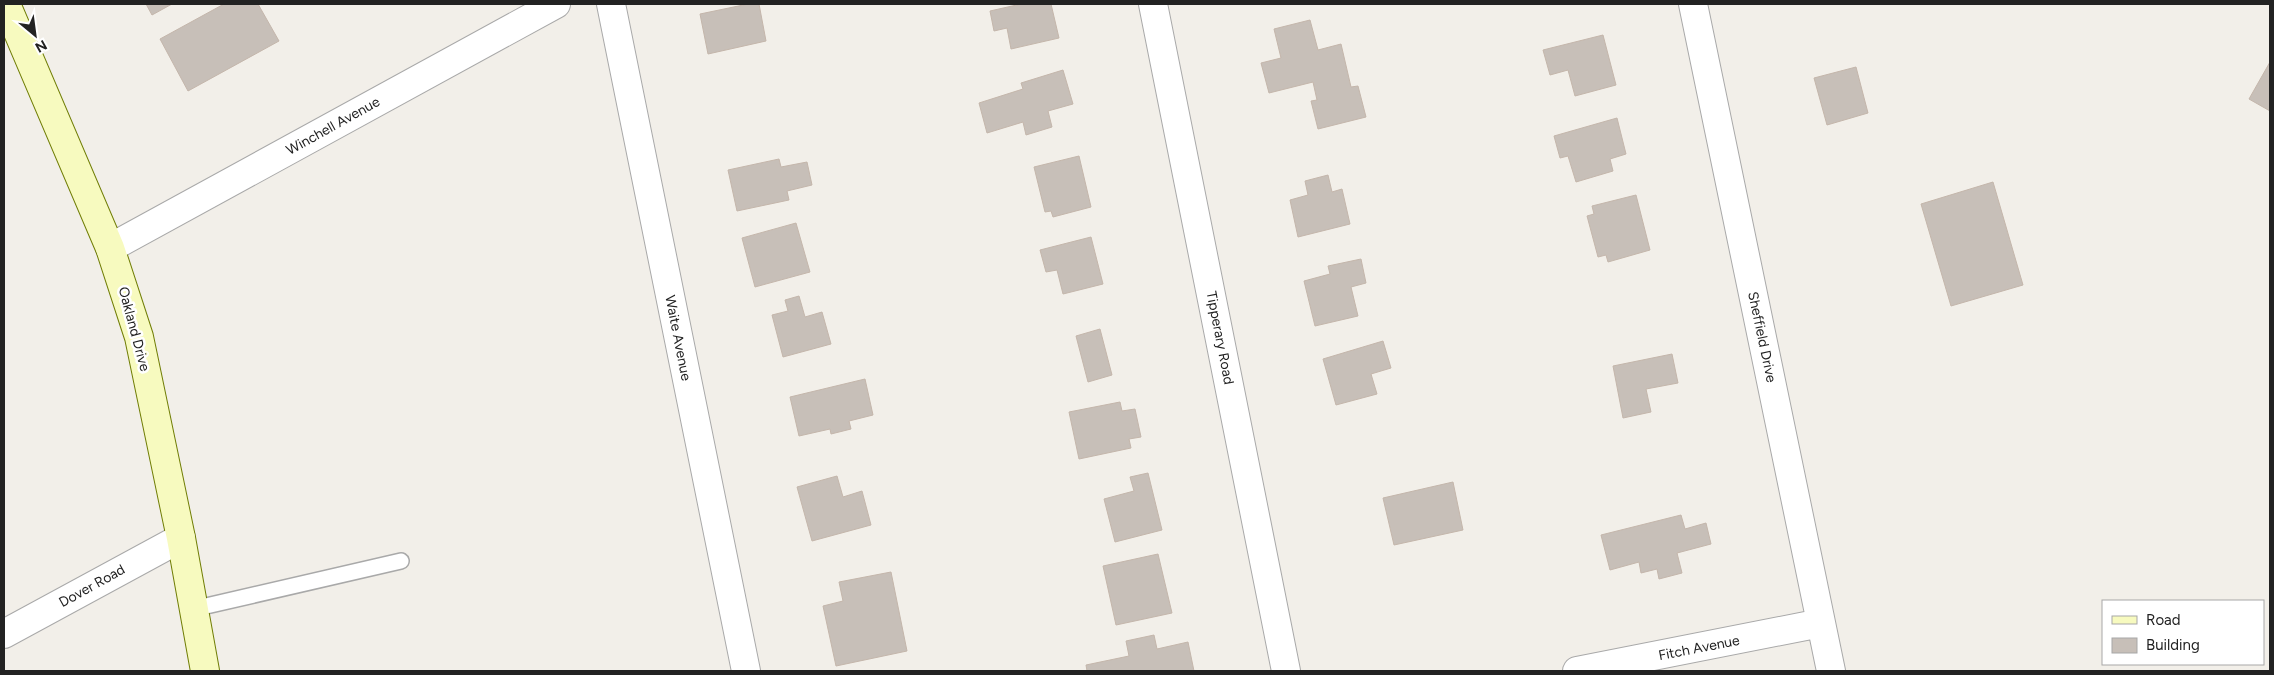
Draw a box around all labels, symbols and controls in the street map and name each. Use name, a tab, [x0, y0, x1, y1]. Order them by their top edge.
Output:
north arrow	[10, 10, 60, 60]
text: N	[32, 36, 50, 56]
street label: Winchell Avenue	[283, 93, 383, 159]
street label: Oakland Drive	[115, 285, 154, 373]
street label: Tipperary Road	[1203, 290, 1237, 386]
street label: Sheffield Drive	[1744, 290, 1780, 384]
street label: Waite Avenue	[661, 294, 695, 383]
street label: Dover Road	[56, 561, 128, 611]
legend	[2102, 600, 2264, 665]
text: Road	[2146, 611, 2181, 629]
street label: Fitch Avenue	[1657, 632, 1741, 664]
text: Building	[2146, 636, 2200, 654]

